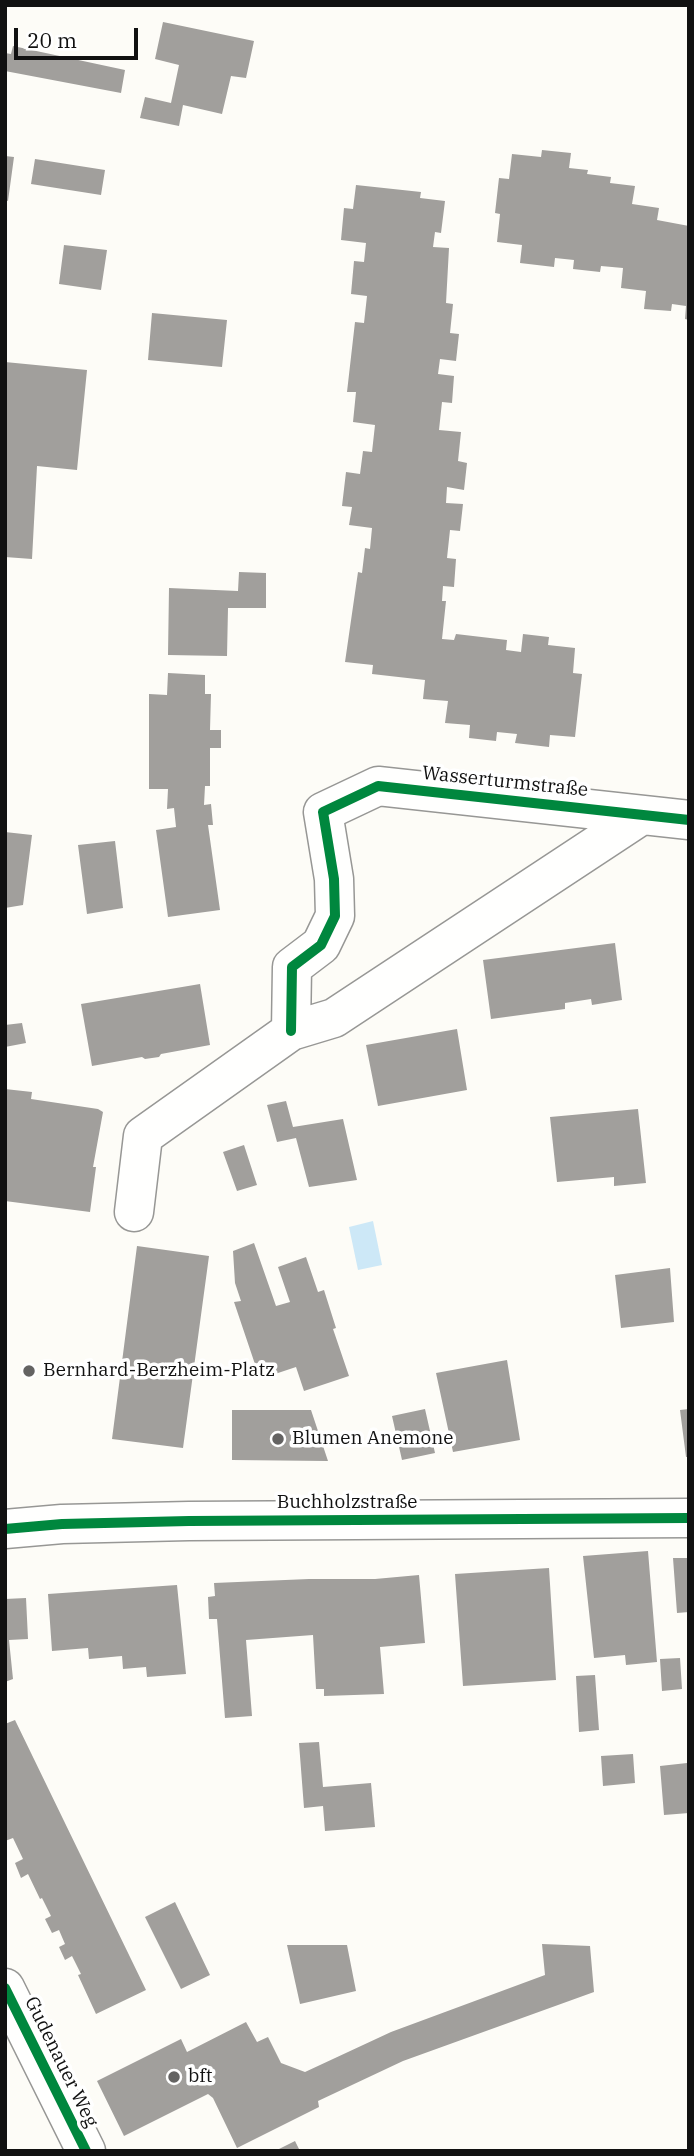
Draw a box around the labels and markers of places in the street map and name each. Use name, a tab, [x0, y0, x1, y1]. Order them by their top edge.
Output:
place label: Bernhard-Berzheim-Platz	[43, 1360, 275, 1382]
marker: Bernhard-Berzheim-Platz	[21, 1363, 37, 1379]
place label: Blumen Anemone	[292, 1428, 454, 1450]
marker: Blumen Anemone	[270, 1431, 286, 1447]
place label: bft	[188, 2066, 213, 2088]
marker: bft	[166, 2069, 182, 2085]

